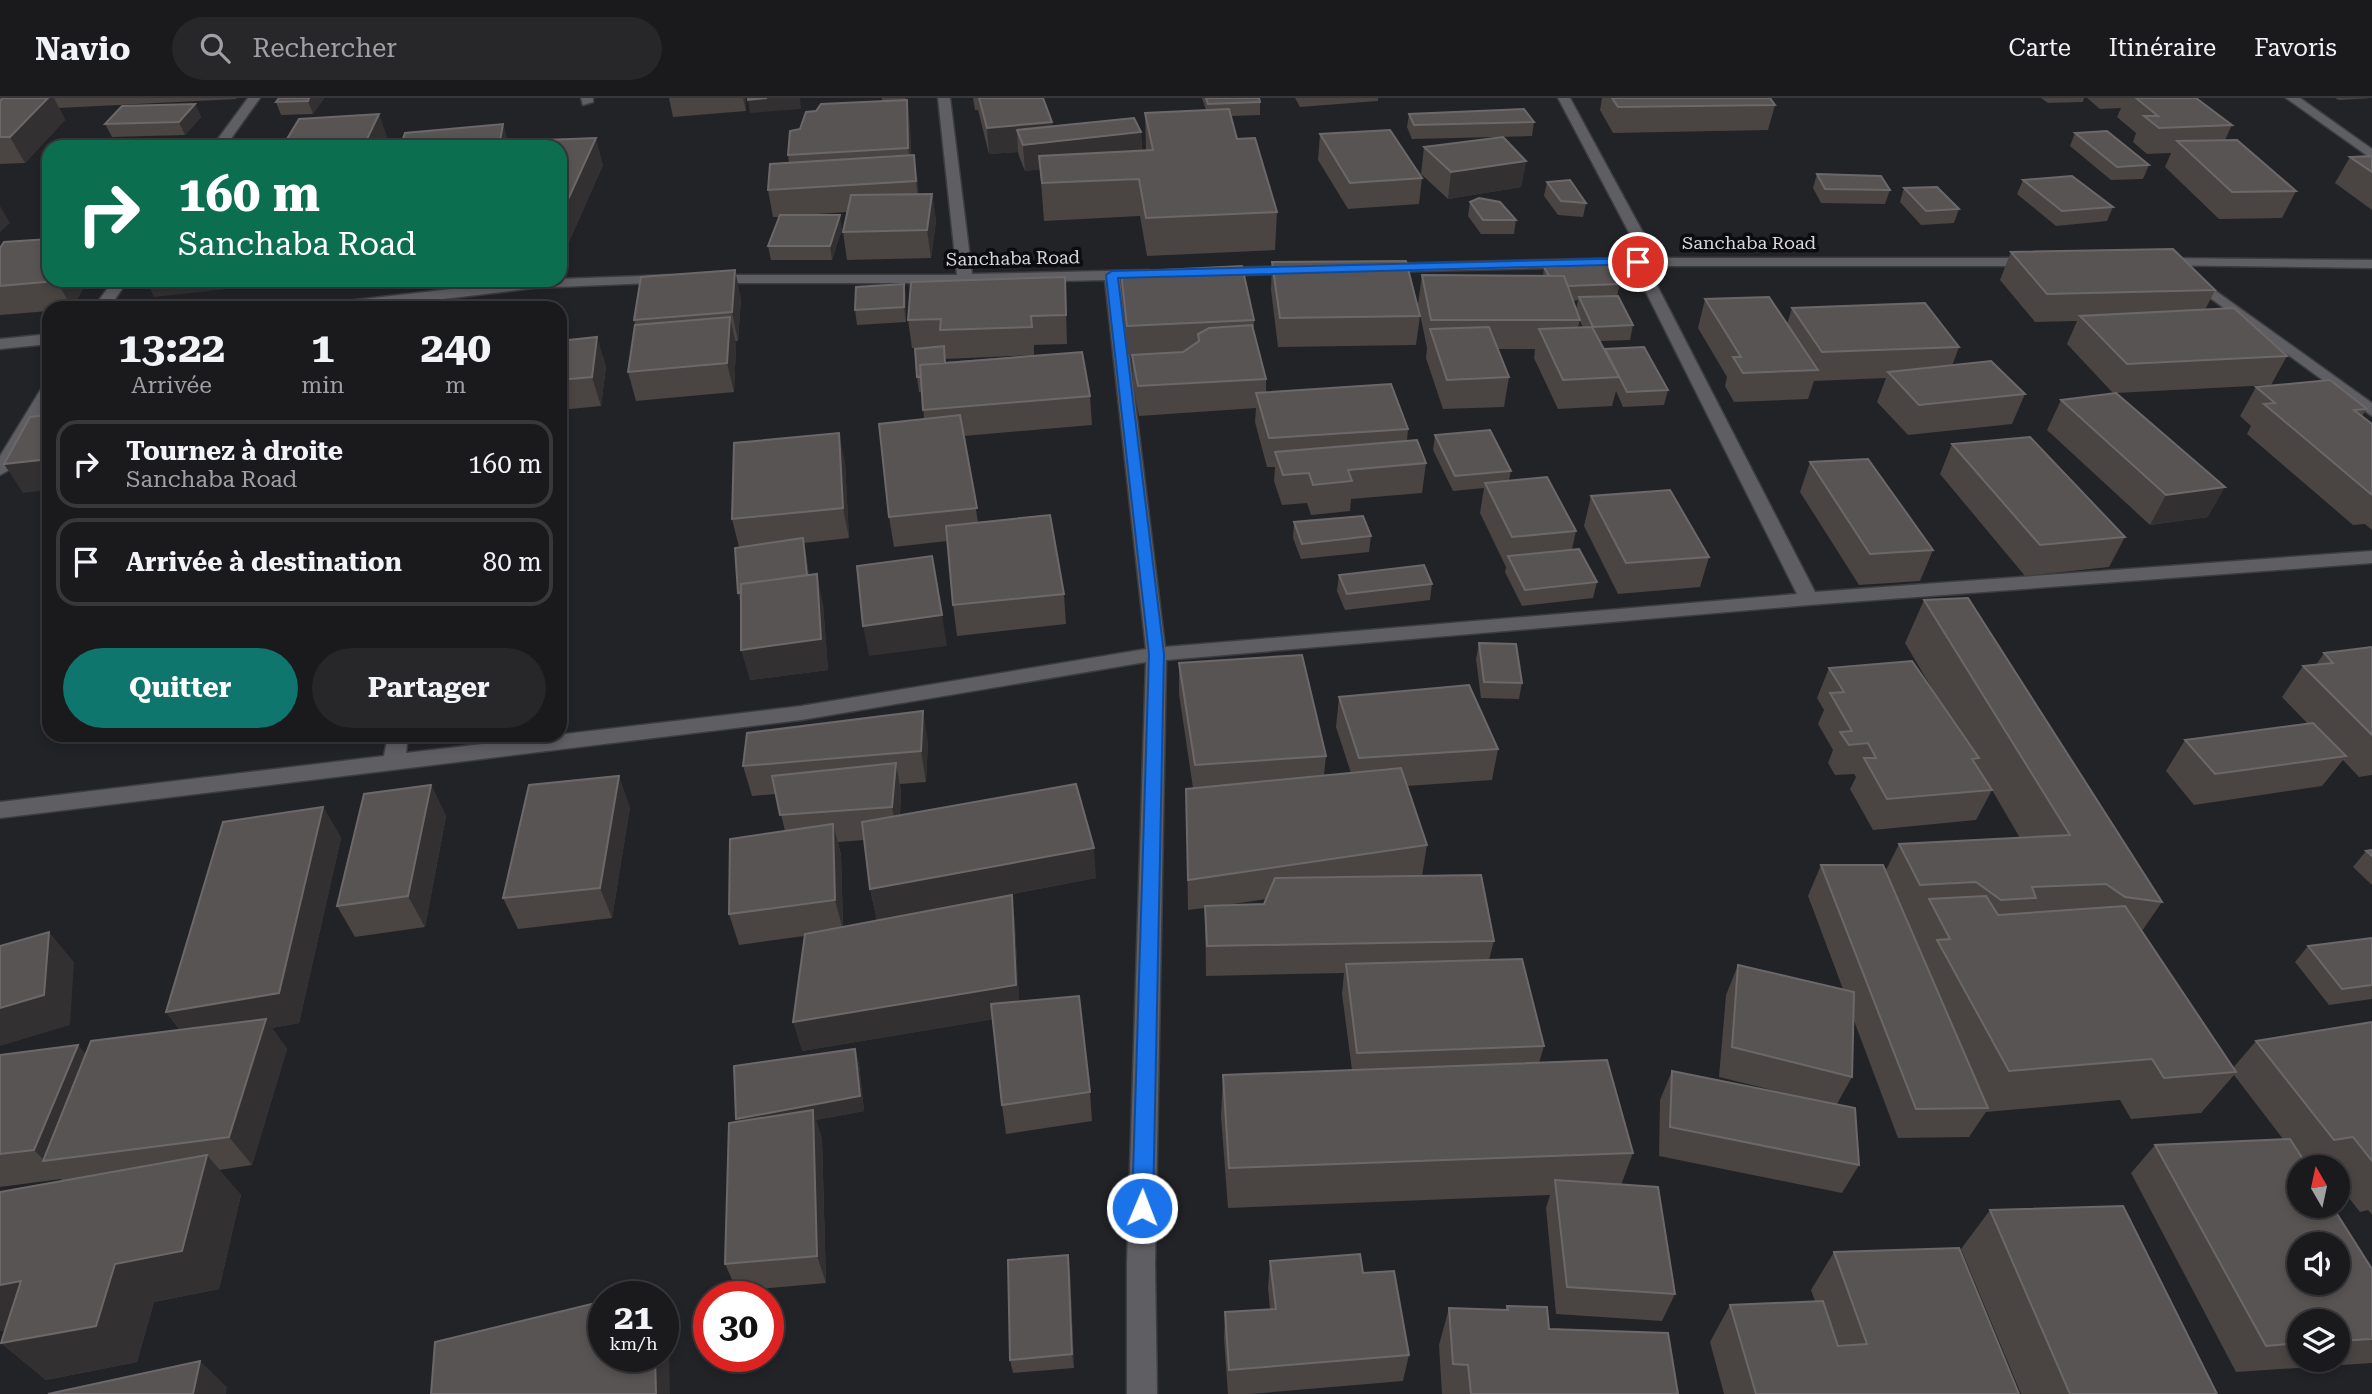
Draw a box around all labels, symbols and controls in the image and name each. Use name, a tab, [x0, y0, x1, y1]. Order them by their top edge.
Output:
search box	[172, 17, 662, 80]
text: Navio	[35, 29, 130, 68]
icon: search	[196, 29, 234, 67]
text: Rechercher	[252, 33, 397, 63]
text: Carte	[2009, 34, 2071, 62]
text: Itinéraire	[2109, 34, 2216, 62]
text: Favoris	[2254, 34, 2337, 62]
text: 160 m	[178, 166, 320, 223]
icon: right	[63, 168, 154, 259]
text: Sanchaba Road	[178, 225, 416, 263]
pin	[1608, 232, 1668, 292]
street label: Sanchaba Road	[1682, 232, 1816, 253]
icon: arrive	[1619, 243, 1657, 281]
street label: Sanchaba Road	[946, 246, 1081, 270]
text: 13:22	[118, 323, 225, 372]
text: 1	[311, 323, 335, 372]
text: 240	[420, 323, 491, 372]
text: Arrivée	[131, 372, 212, 399]
text: min	[301, 372, 344, 399]
text: m	[445, 372, 466, 399]
text: Tournez à droite	[126, 436, 343, 466]
icon: right	[67, 445, 105, 483]
text: 160 m	[468, 449, 542, 479]
text: Sanchaba Road	[126, 466, 297, 493]
icon: arrive	[67, 543, 105, 581]
text: Arrivée à destination	[126, 547, 402, 577]
text: 80 m	[483, 547, 542, 577]
button: Quitter	[63, 648, 298, 728]
button: Partager	[312, 648, 546, 728]
north arrow	[2287, 1155, 2350, 1218]
map controls	[2287, 1155, 2350, 1372]
position arrow	[1105, 1171, 1179, 1245]
button: sound	[2287, 1232, 2350, 1295]
speed limit sign: 30	[693, 1281, 784, 1372]
text: 21	[614, 1297, 653, 1338]
button: layers	[2287, 1309, 2350, 1372]
text: km/h	[609, 1333, 658, 1354]

